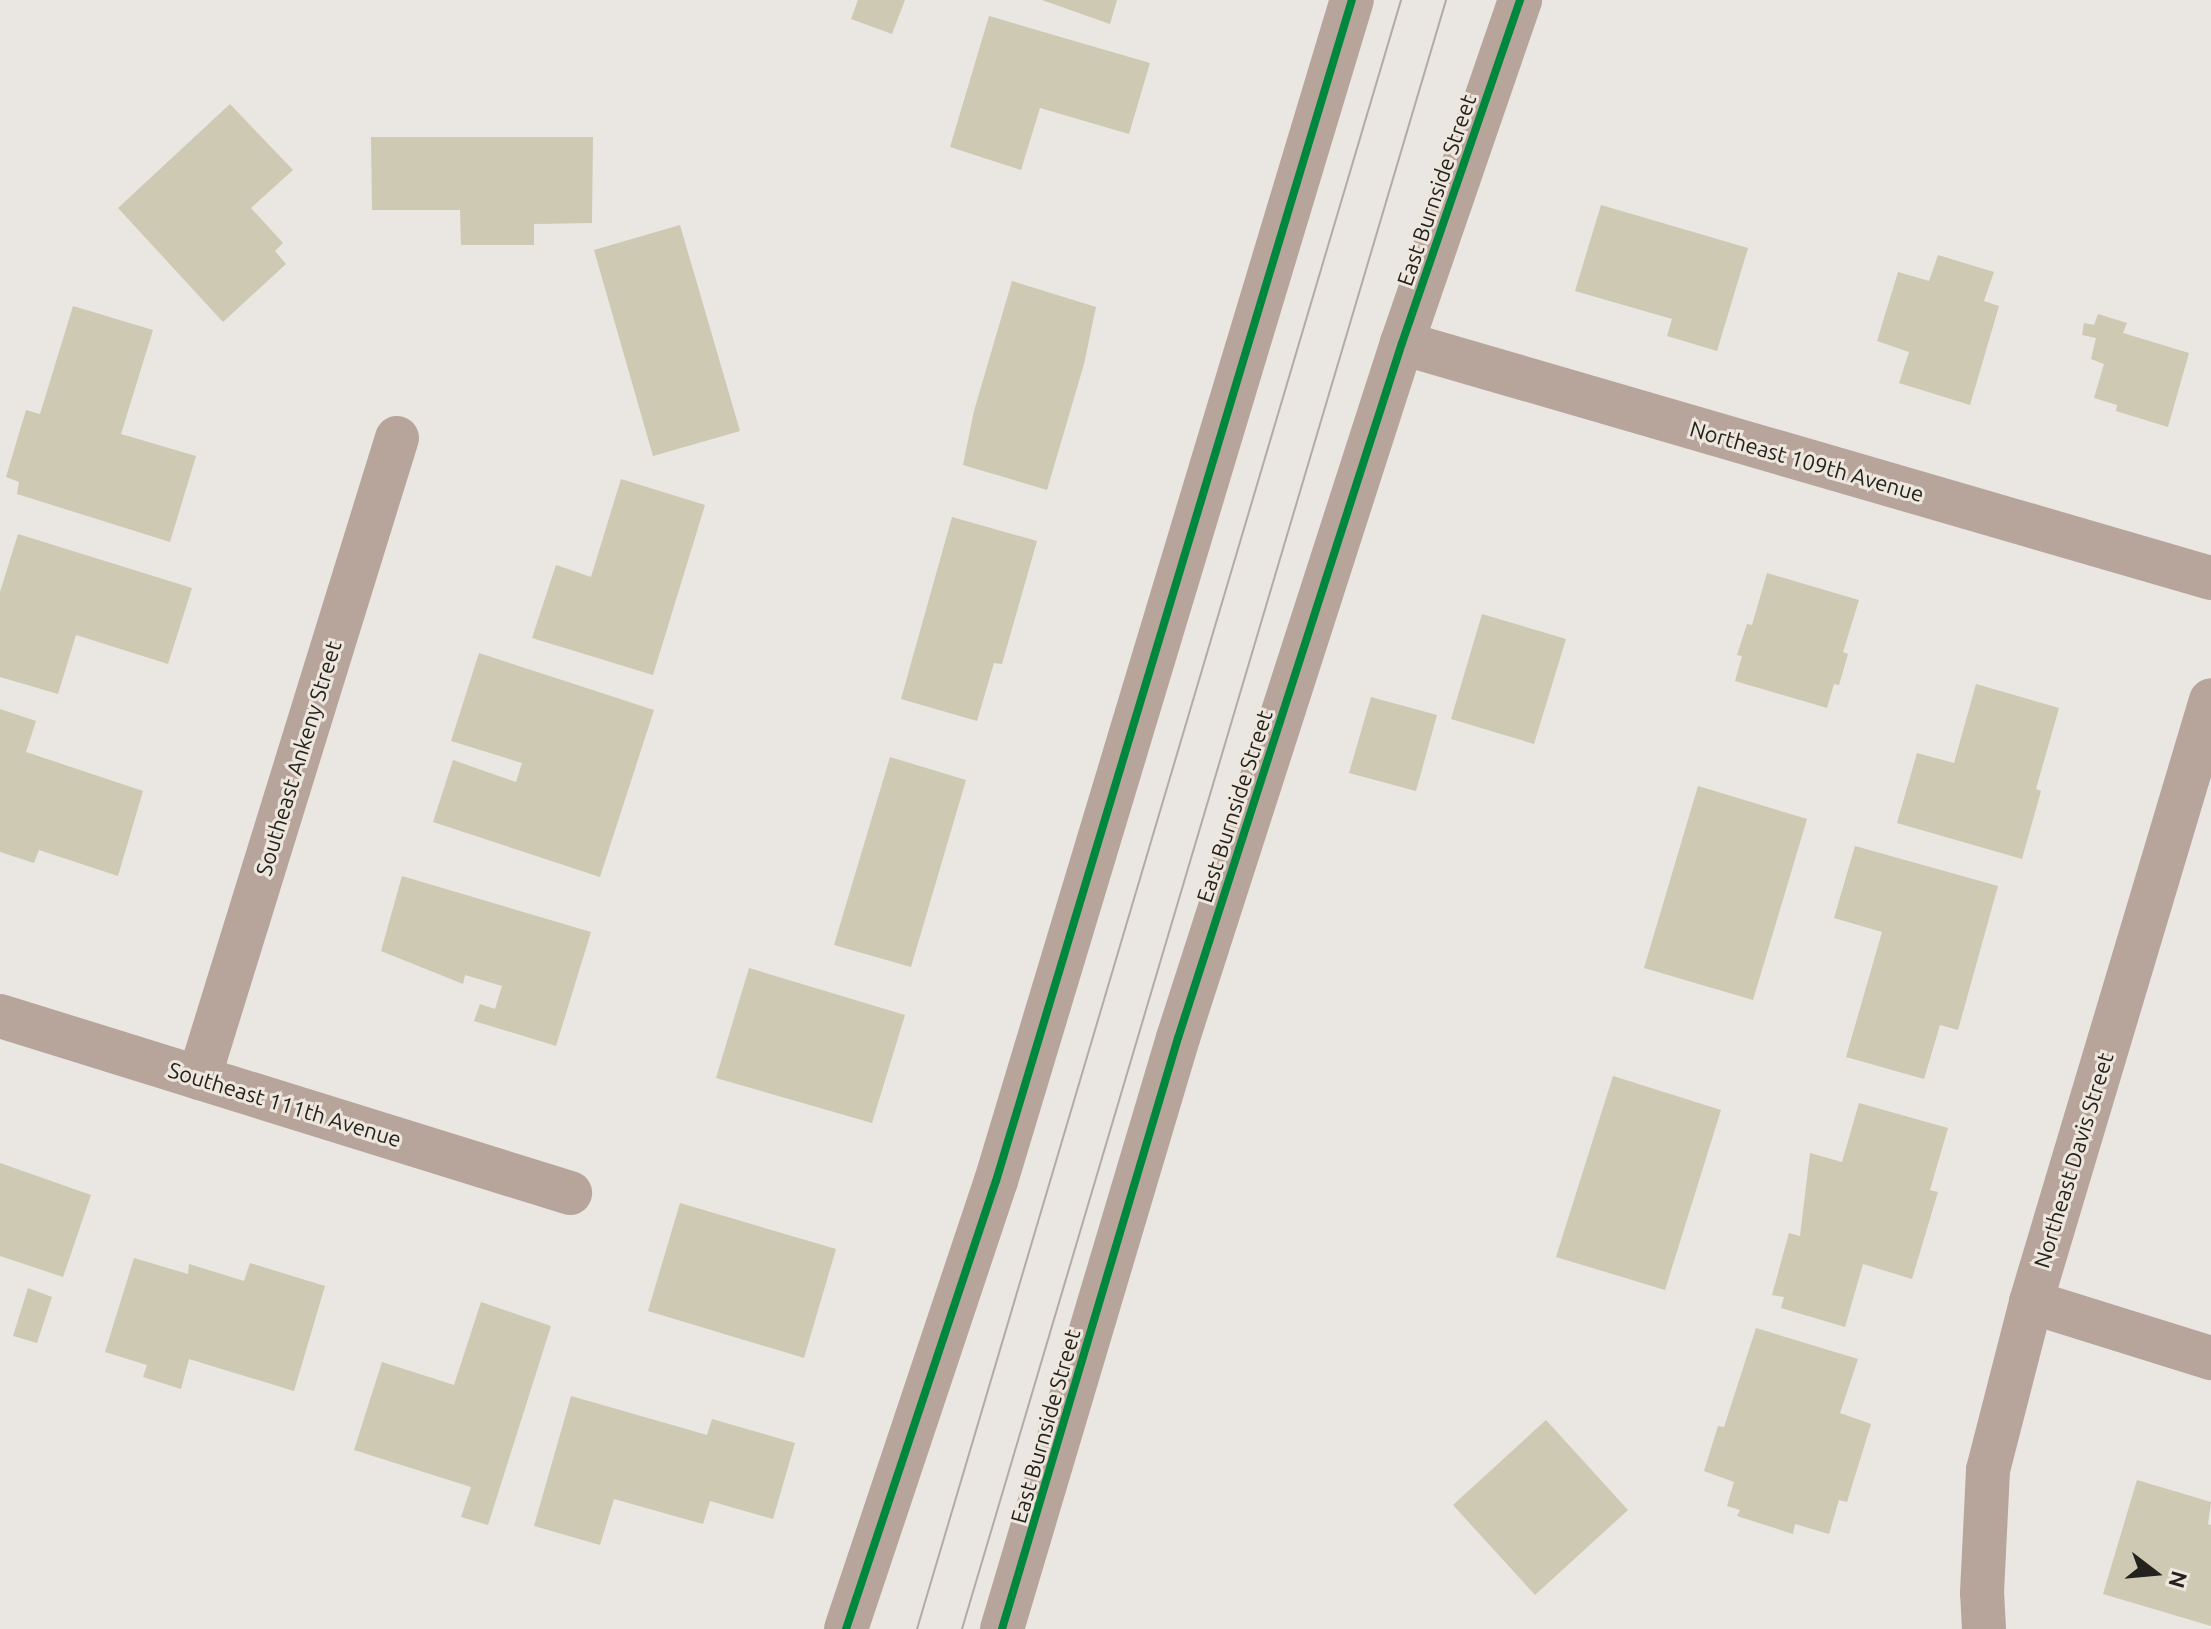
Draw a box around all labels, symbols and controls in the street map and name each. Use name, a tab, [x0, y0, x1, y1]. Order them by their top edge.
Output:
street label: East Burnside Street	[1391, 91, 1481, 289]
street label: Northeast 109th Avenue	[1687, 415, 1927, 507]
street label: Southeast Ankeny Street	[250, 637, 346, 879]
street label: East Burnside Street	[1190, 707, 1278, 905]
street label: Northeast Davis Street	[2028, 1049, 2118, 1271]
street label: Southeast 111th Avenue	[165, 1056, 405, 1152]
street label: East Burnside Street	[1005, 1326, 1085, 1526]
north arrow	[2115, 1533, 2195, 1613]
text: N	[2164, 1568, 2193, 1591]

